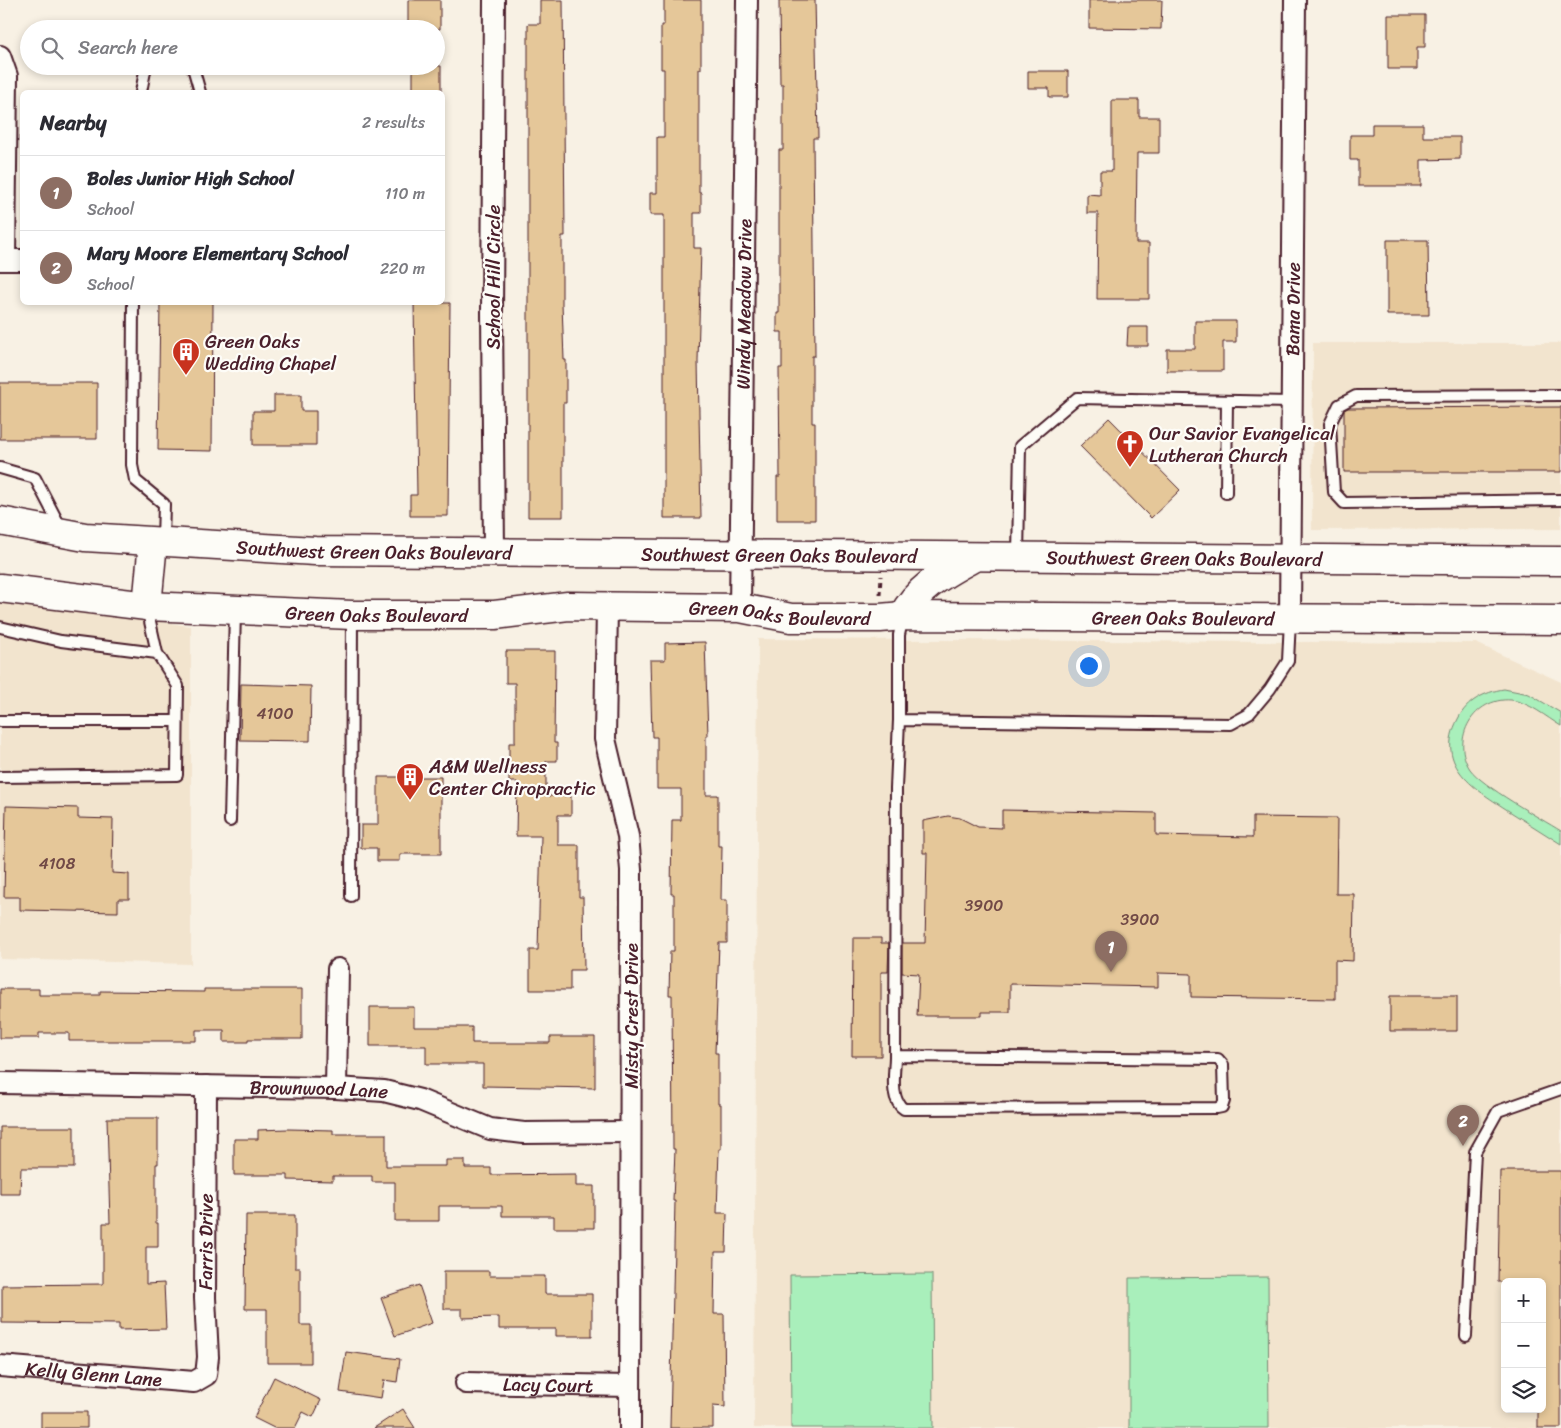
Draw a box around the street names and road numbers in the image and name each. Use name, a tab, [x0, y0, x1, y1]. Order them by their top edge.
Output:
street label: School Hill Circle	[477, 204, 510, 350]
street label: Windy Meadow Drive	[727, 219, 761, 390]
street label: Bama Drive	[1276, 262, 1310, 356]
street label: Southwest Green Oaks Boulevard	[235, 530, 514, 570]
street label: Southwest Green Oaks Boulevard	[641, 538, 919, 573]
street label: Southwest Green Oaks Boulevard	[1046, 541, 1324, 576]
street label: Green Oaks Boulevard	[689, 591, 872, 635]
street label: Green Oaks Boulevard	[285, 596, 469, 632]
street label: Green Oaks Boulevard	[1092, 601, 1276, 635]
street label: Misty Crest Drive	[615, 943, 648, 1089]
street label: Brownwood Lane	[249, 1071, 389, 1108]
street label: Farris Drive	[189, 1193, 222, 1290]
street label: Kelly Glenn Lane	[24, 1352, 163, 1396]
street label: Lacy Court	[502, 1368, 593, 1402]

